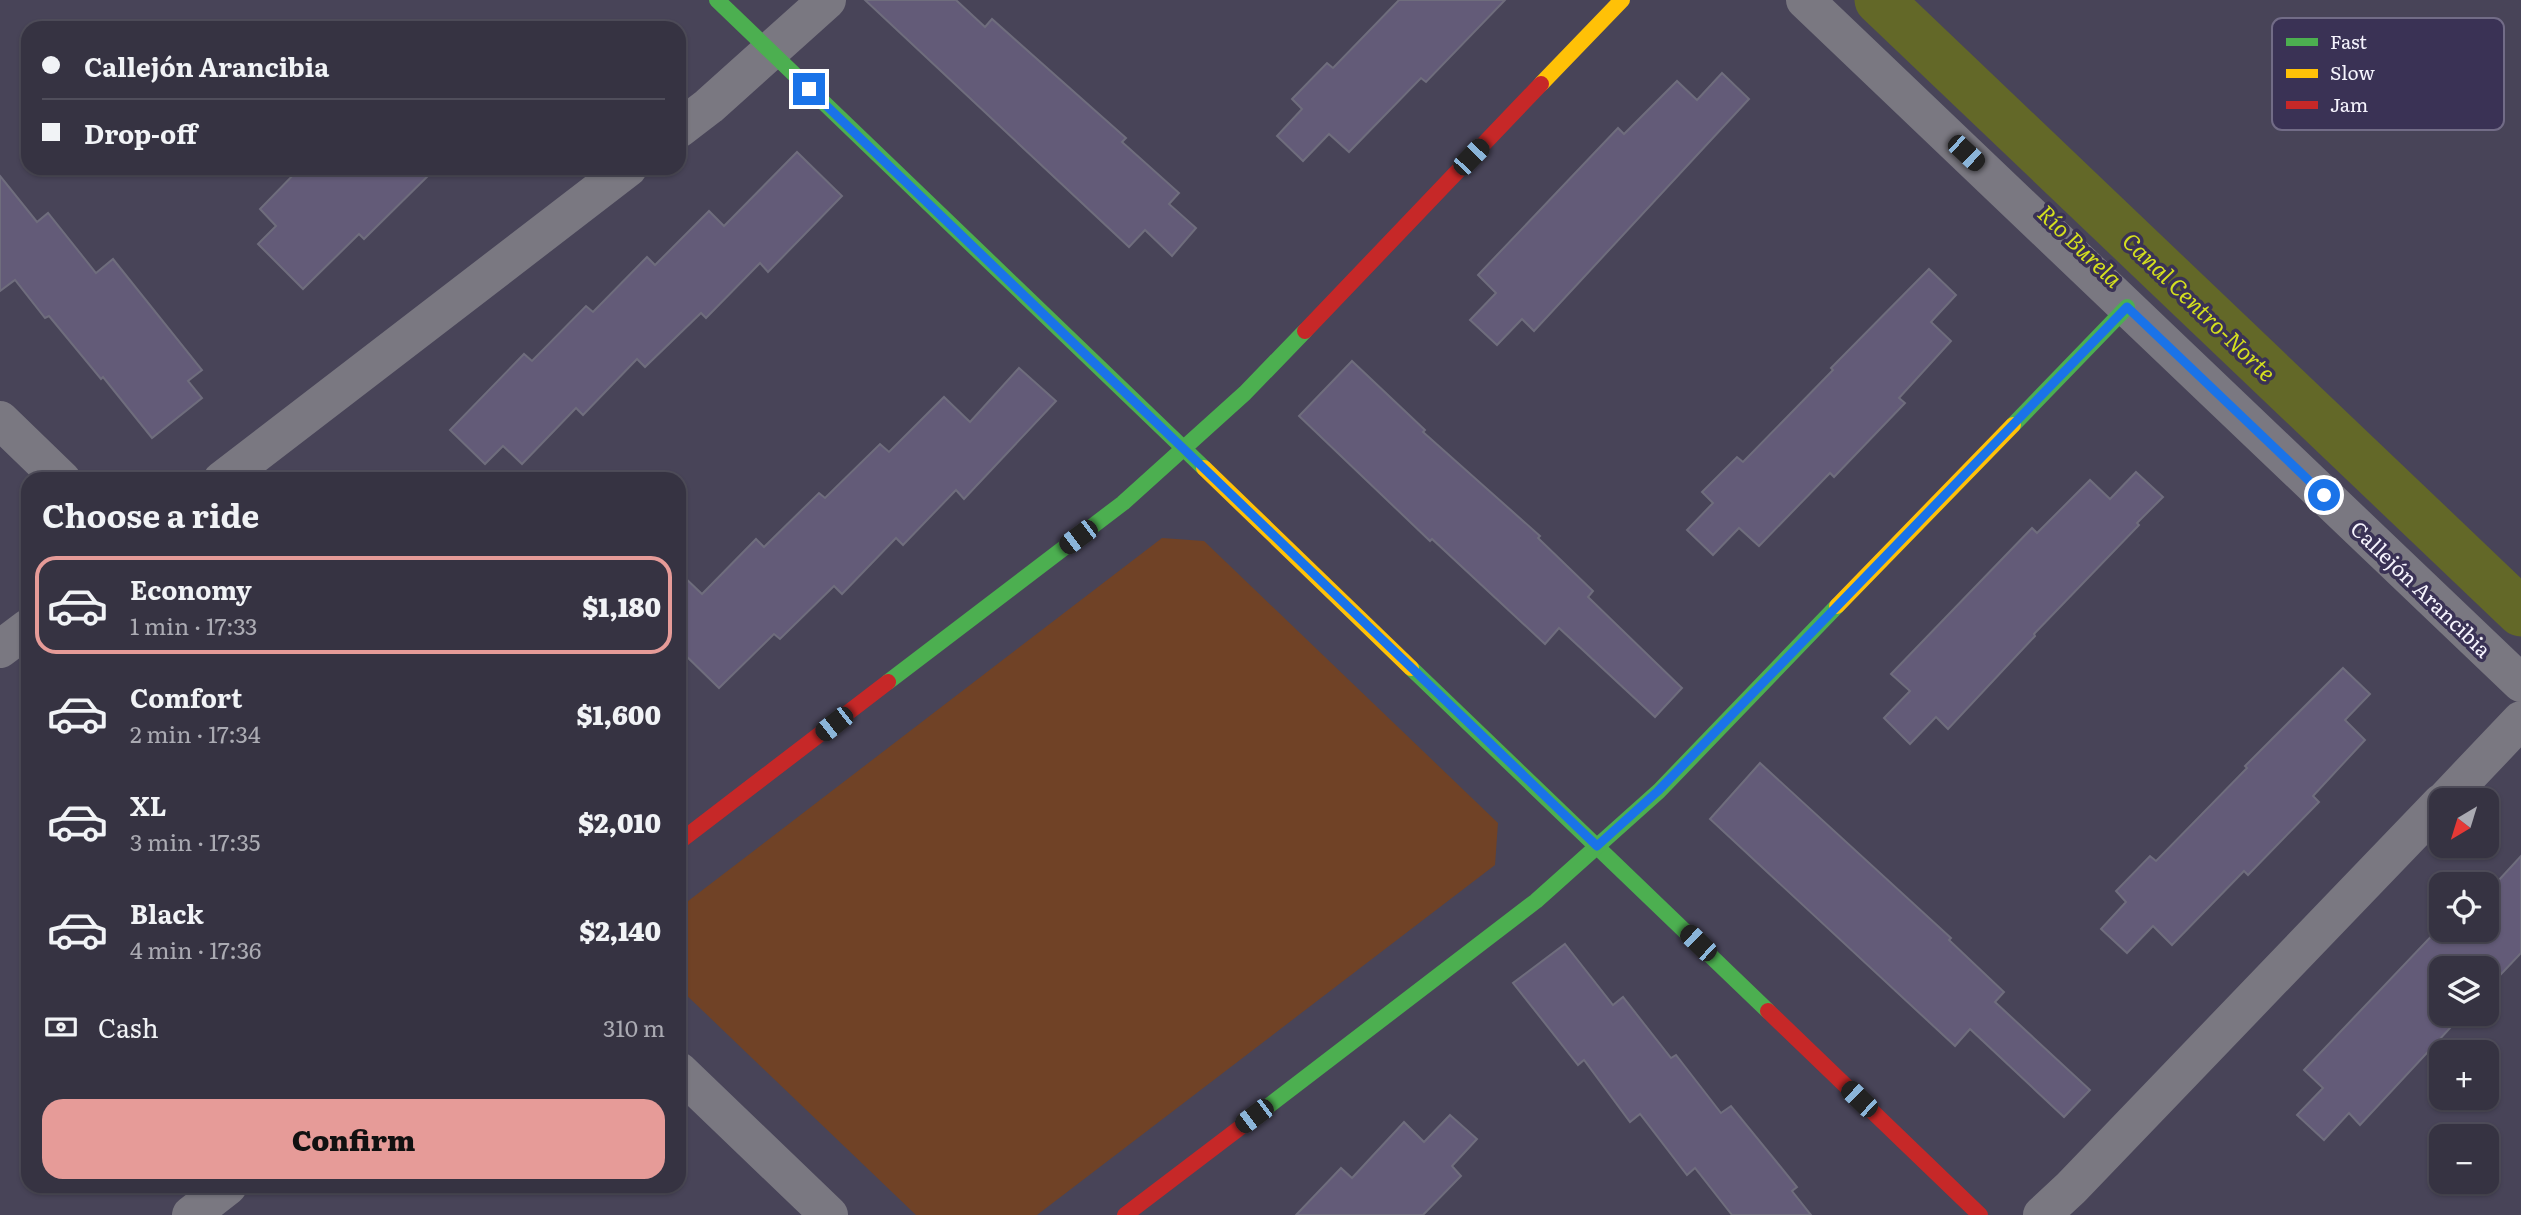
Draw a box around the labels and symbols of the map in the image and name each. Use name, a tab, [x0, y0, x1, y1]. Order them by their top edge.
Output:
legend	[2272, 18, 2504, 130]
text: Fast	[2330, 27, 2367, 55]
text: Slow	[2330, 58, 2375, 86]
route end	[793, 73, 825, 105]
text: Jam	[2330, 90, 2368, 118]
car	[1944, 131, 1989, 175]
car	[1449, 135, 1494, 179]
water label: Río Burela	[2031, 196, 2131, 294]
water label: Canal Centro-Norte	[2116, 224, 2284, 388]
route start	[2308, 479, 2340, 511]
street label: Callejón Arancibia	[2345, 513, 2500, 664]
car	[1055, 516, 1102, 558]
car	[811, 703, 858, 745]
north arrow	[2429, 788, 2499, 858]
car	[1676, 921, 1721, 965]
car	[1837, 1077, 1882, 1121]
car	[1231, 1095, 1278, 1137]

